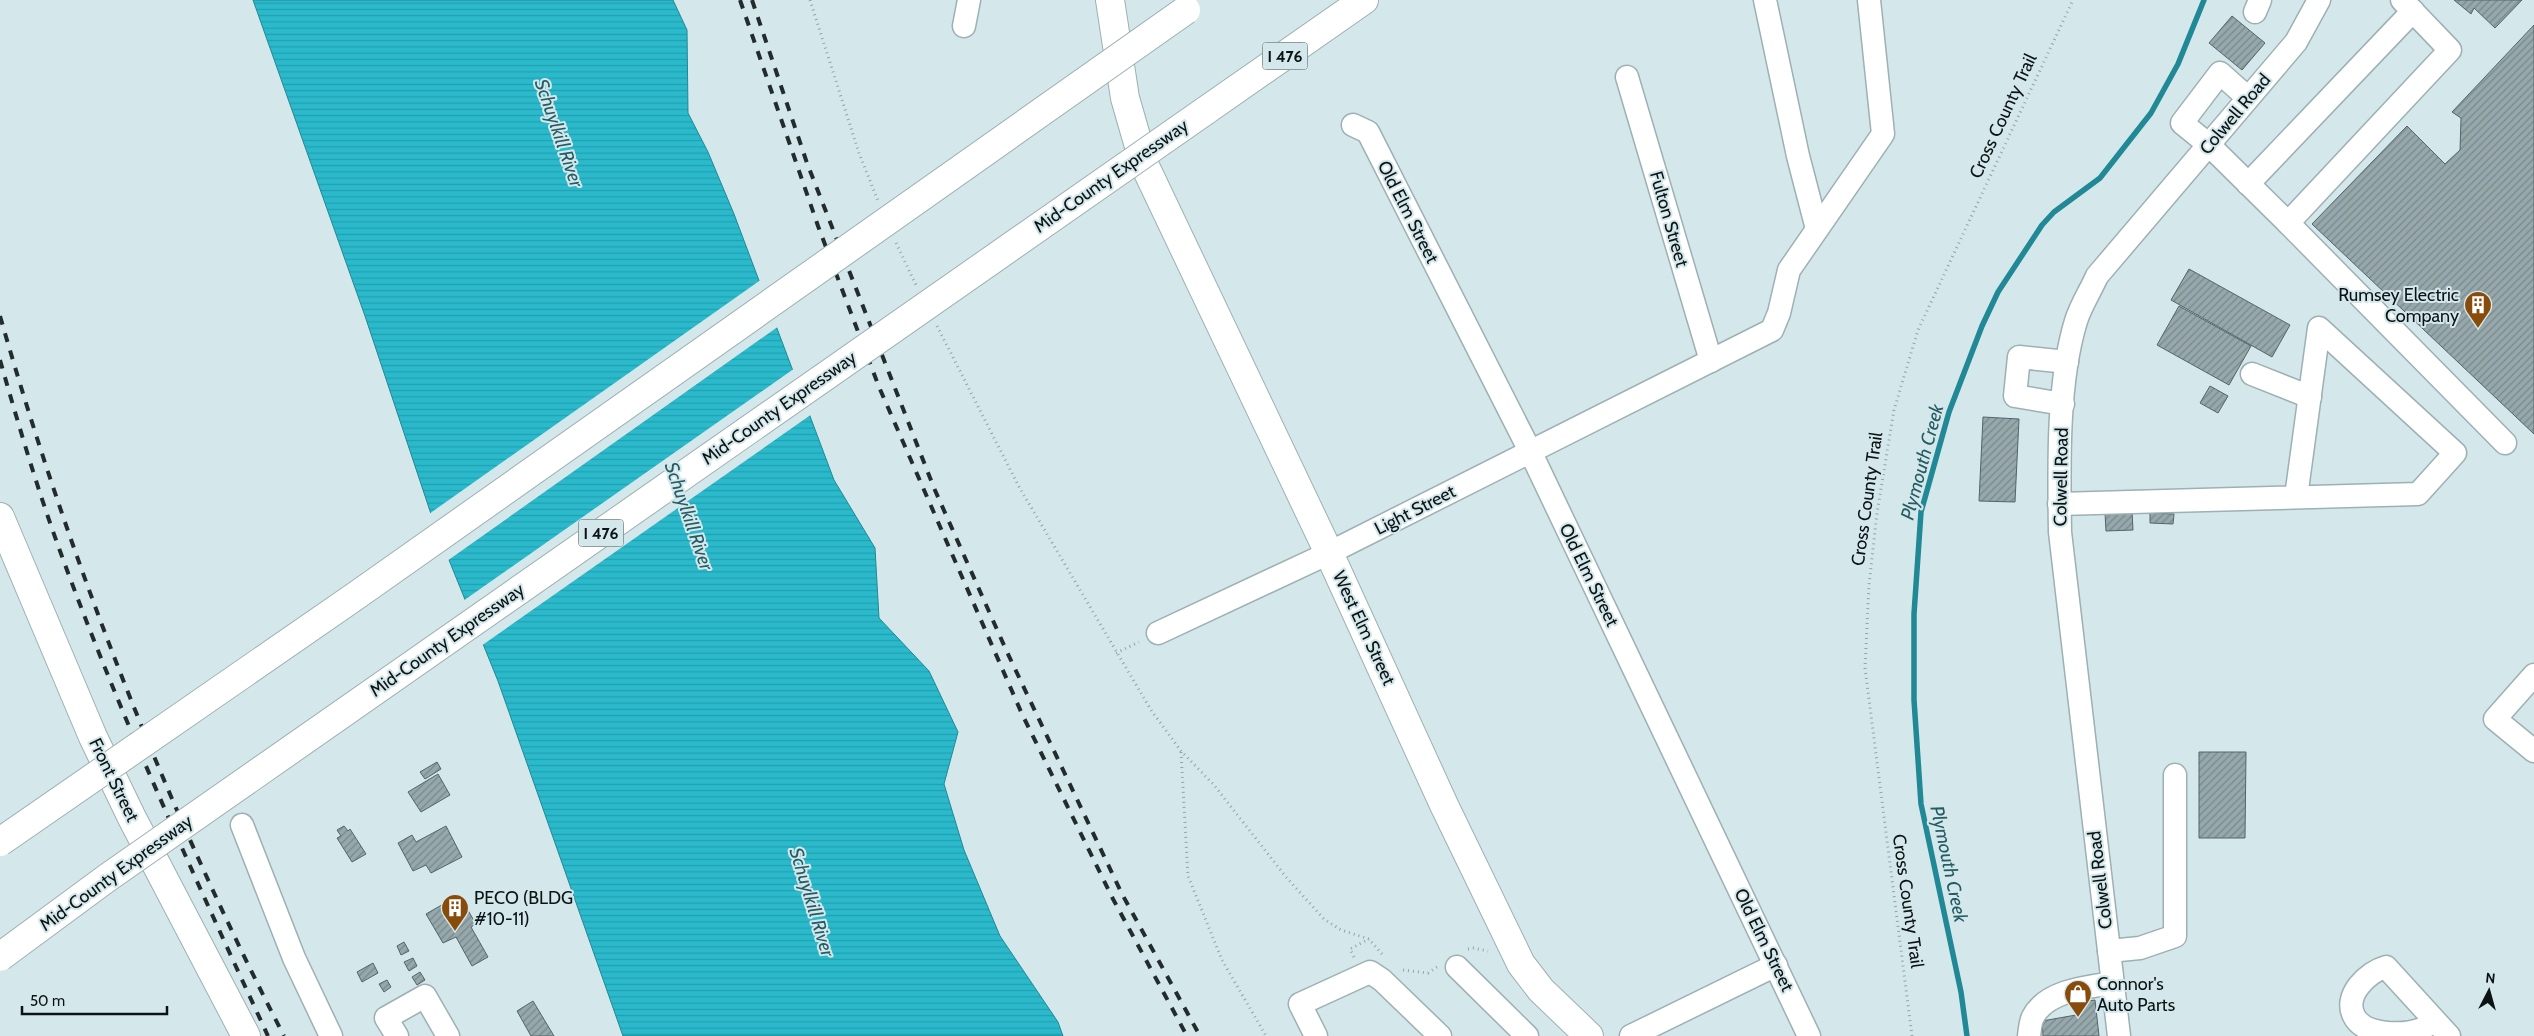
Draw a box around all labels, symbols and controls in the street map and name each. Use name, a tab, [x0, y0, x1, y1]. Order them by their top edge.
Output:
road number: I 476	[1262, 42, 1308, 70]
street label: Cross County Trail	[1965, 50, 2042, 182]
street label: Colwell Road	[2195, 69, 2275, 159]
water label: Schuylkill River	[530, 76, 589, 191]
street label: Mid-County Expressway	[1029, 114, 1193, 238]
street label: Old Elm Street	[1373, 157, 1443, 267]
street label: Fulton Street	[1645, 169, 1693, 269]
place label: Rumsey Electric Company	[2338, 284, 2459, 327]
building icon: Rumsey Electric Company	[2463, 290, 2493, 329]
street label: Mid-County Expressway	[697, 346, 861, 470]
water label: Plymouth Creek	[1896, 401, 1949, 522]
street label: Colwell Road	[2049, 427, 2073, 527]
street label: Cross County Trail	[1847, 430, 1887, 567]
water label: Schuylkill River	[660, 459, 719, 574]
street label: Light Street	[1371, 480, 1459, 540]
road number: I 476	[578, 520, 624, 546]
street label: Old Elm Street	[1555, 520, 1623, 630]
street label: West Elm Street	[1328, 567, 1400, 689]
street label: Mid-County Expressway	[365, 578, 529, 702]
street label: Front Street	[84, 735, 144, 825]
water label: Plymouth Creek	[1925, 804, 1973, 925]
street label: Mid-County Expressway	[35, 810, 197, 936]
street label: Colwell Road	[2083, 830, 2117, 930]
street label: Cross County Trail	[1888, 833, 1928, 970]
water label: Schuylkill River	[785, 845, 840, 960]
street label: Old Elm Street	[1730, 885, 1798, 995]
place label: PECO (BLDG #10-11)	[474, 887, 573, 930]
building icon: PECO (BLDG #10-11)	[440, 893, 470, 932]
north arrow	[2464, 966, 2514, 1016]
text: N	[2484, 969, 2496, 988]
place label: Connor's Auto Parts	[2097, 973, 2175, 1016]
shop icon: Connor's Auto Parts	[2063, 979, 2093, 1018]
scale bar	[22, 984, 168, 1016]
text: 50 m	[30, 992, 65, 1010]

